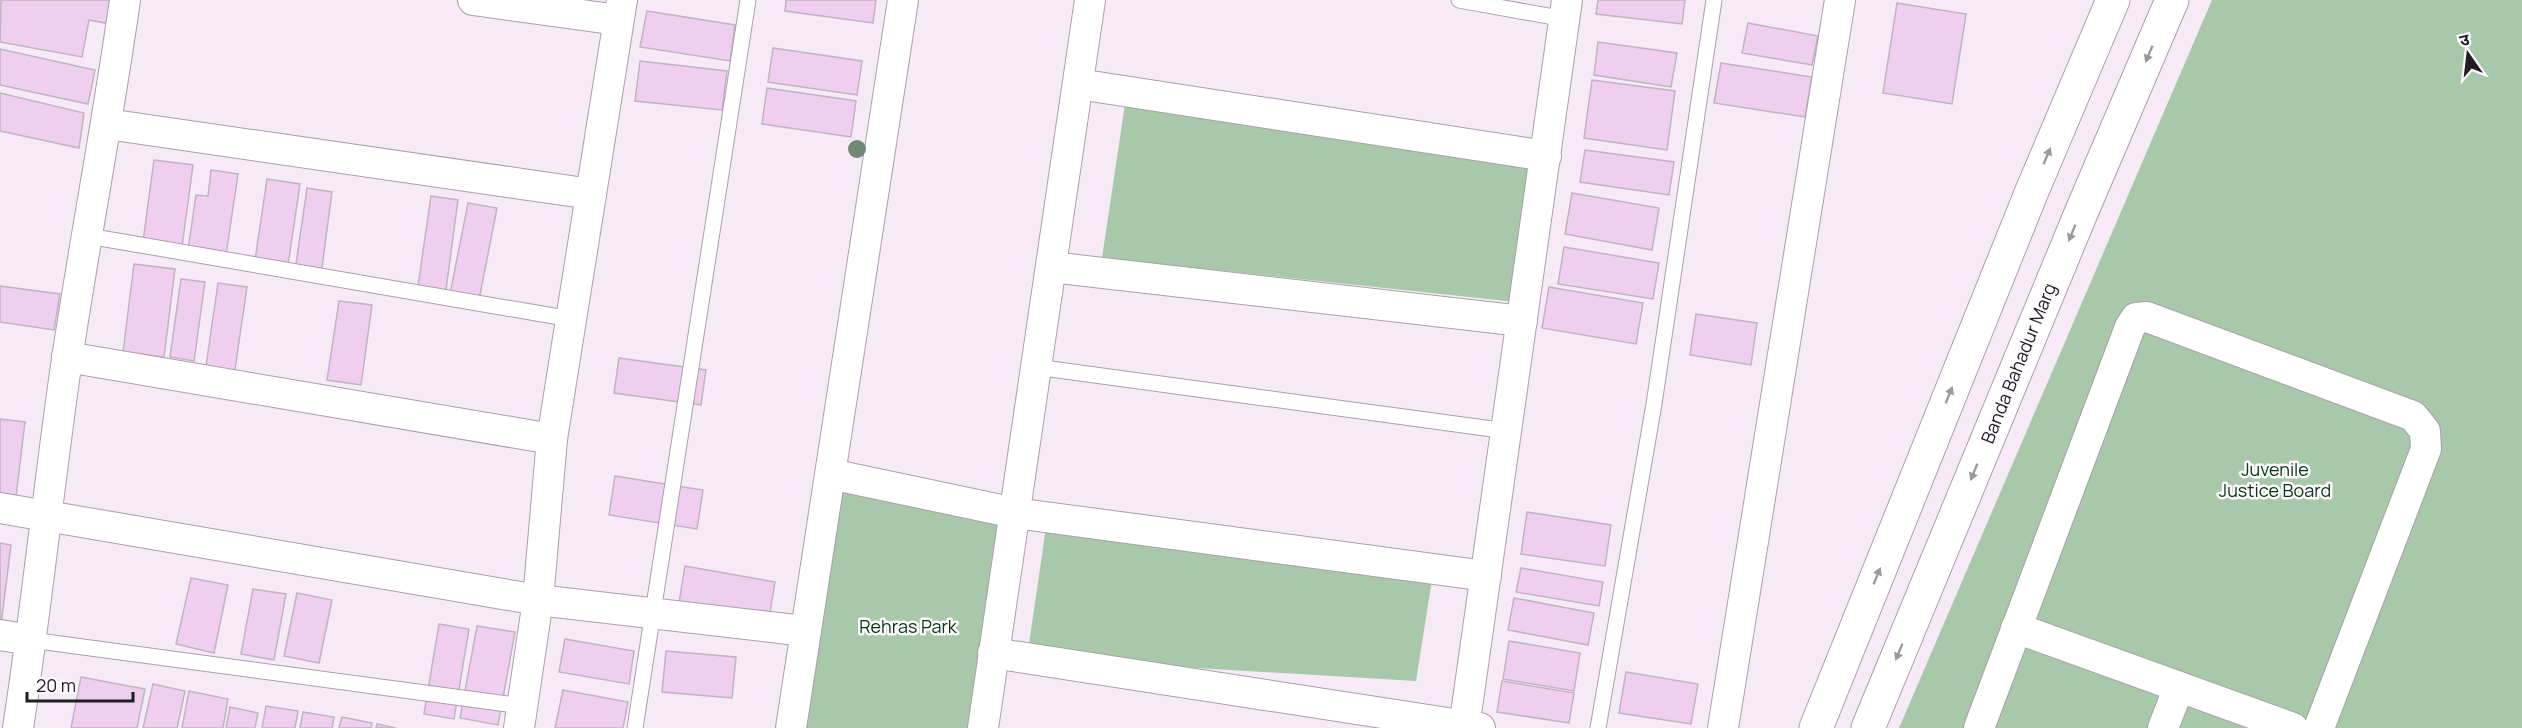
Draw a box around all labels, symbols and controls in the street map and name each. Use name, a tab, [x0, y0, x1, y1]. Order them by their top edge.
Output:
north arrow	[2438, 24, 2498, 84]
text: उ	[2457, 27, 2472, 51]
one-way arrow	[2144, 45, 2154, 63]
one-way arrow	[2042, 148, 2051, 165]
one-way arrow	[2067, 224, 2076, 242]
street label: Banda Bahadur Marg	[1975, 279, 2061, 447]
one-way arrow	[1945, 386, 1955, 404]
park label: Juvenile Justice Board	[2219, 457, 2331, 502]
one-way arrow	[1969, 463, 1979, 481]
one-way arrow	[1872, 567, 1882, 585]
park label: Rehras Park	[859, 614, 958, 638]
one-way arrow	[1894, 643, 1904, 661]
scale bar	[27, 665, 134, 703]
text: 20 m	[36, 673, 76, 697]

